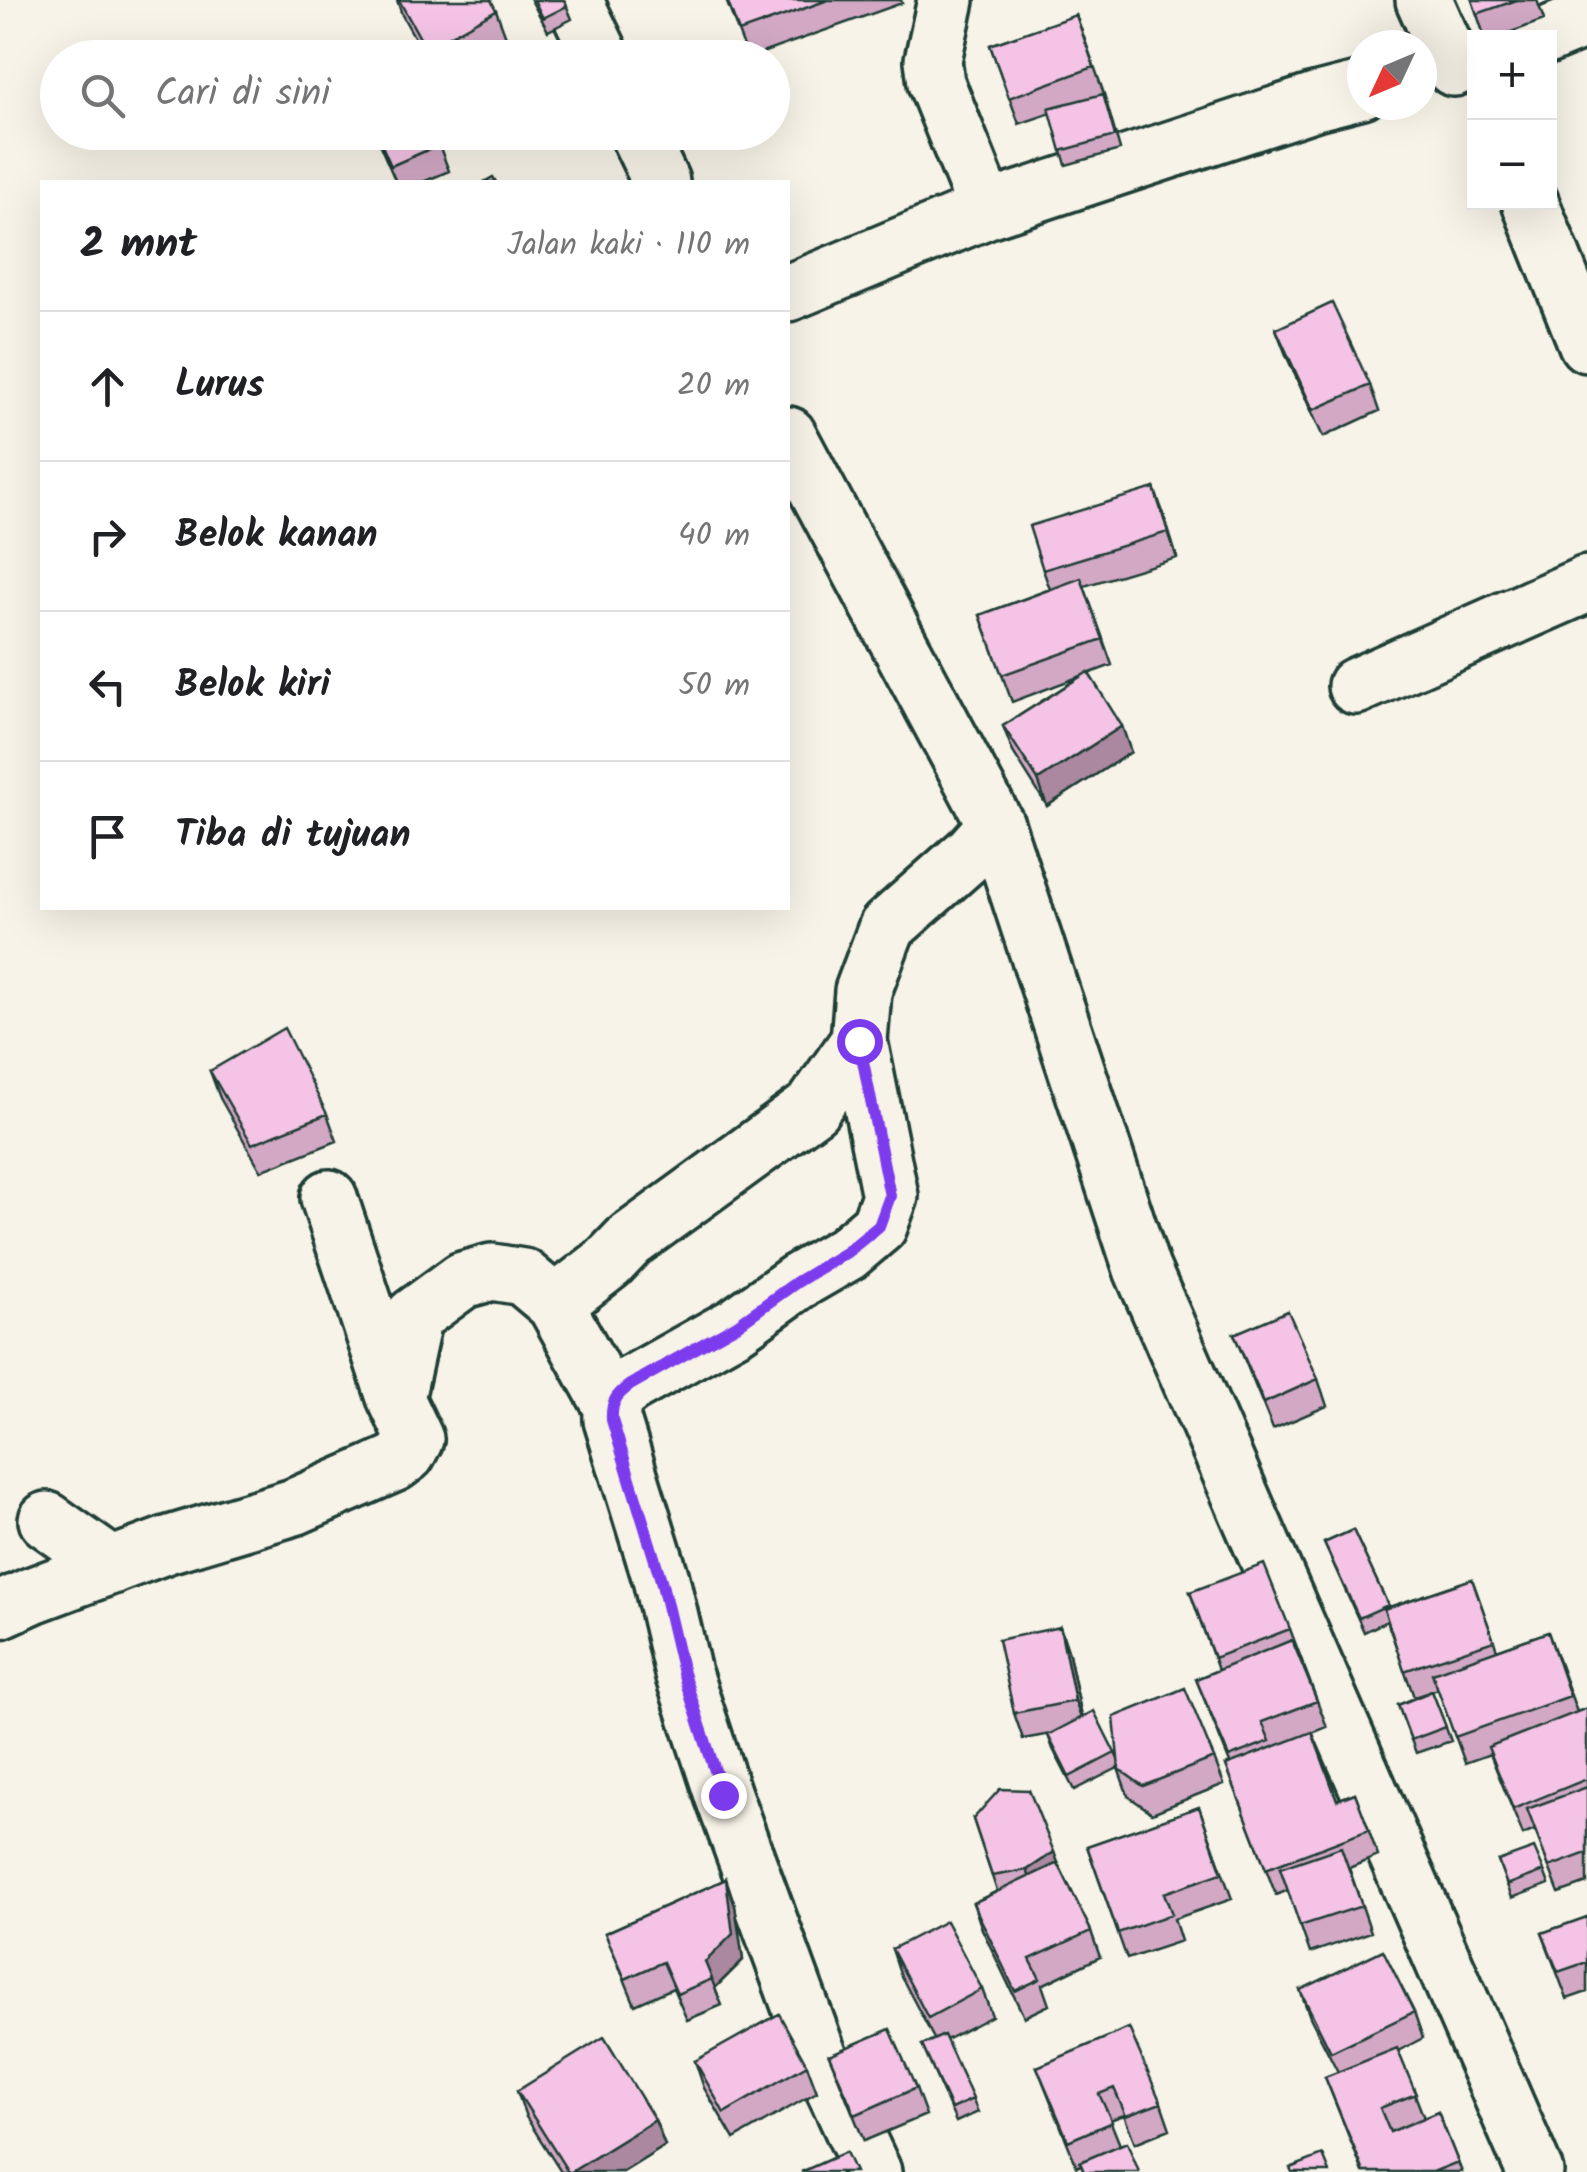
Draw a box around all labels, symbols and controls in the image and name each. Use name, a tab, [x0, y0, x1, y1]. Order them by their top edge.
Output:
north arrow	[1347, 30, 1437, 120]
map controls	[1467, 30, 1557, 210]
button: +	[1467, 30, 1557, 120]
search box	[40, 40, 790, 150]
text: Cari di sini	[155, 65, 330, 125]
icon: search	[75, 68, 130, 123]
button: −	[1467, 120, 1557, 210]
text: 2 mnt	[80, 212, 197, 279]
text: Jalan kaki · 110 m	[507, 220, 750, 271]
text: Lurus	[175, 356, 264, 416]
icon: ahead	[80, 359, 135, 414]
text: 20 m	[677, 361, 750, 412]
text: Belok kanan	[175, 506, 378, 566]
icon: right	[80, 509, 135, 564]
text: 40 m	[678, 511, 750, 562]
text: Belok kiri	[175, 656, 330, 716]
icon: left	[80, 659, 135, 714]
text: 50 m	[679, 661, 750, 712]
text: Tiba di tujuan	[175, 806, 411, 866]
icon: arrive	[80, 809, 135, 864]
route start	[837, 1019, 883, 1065]
route end	[701, 1773, 747, 1819]

